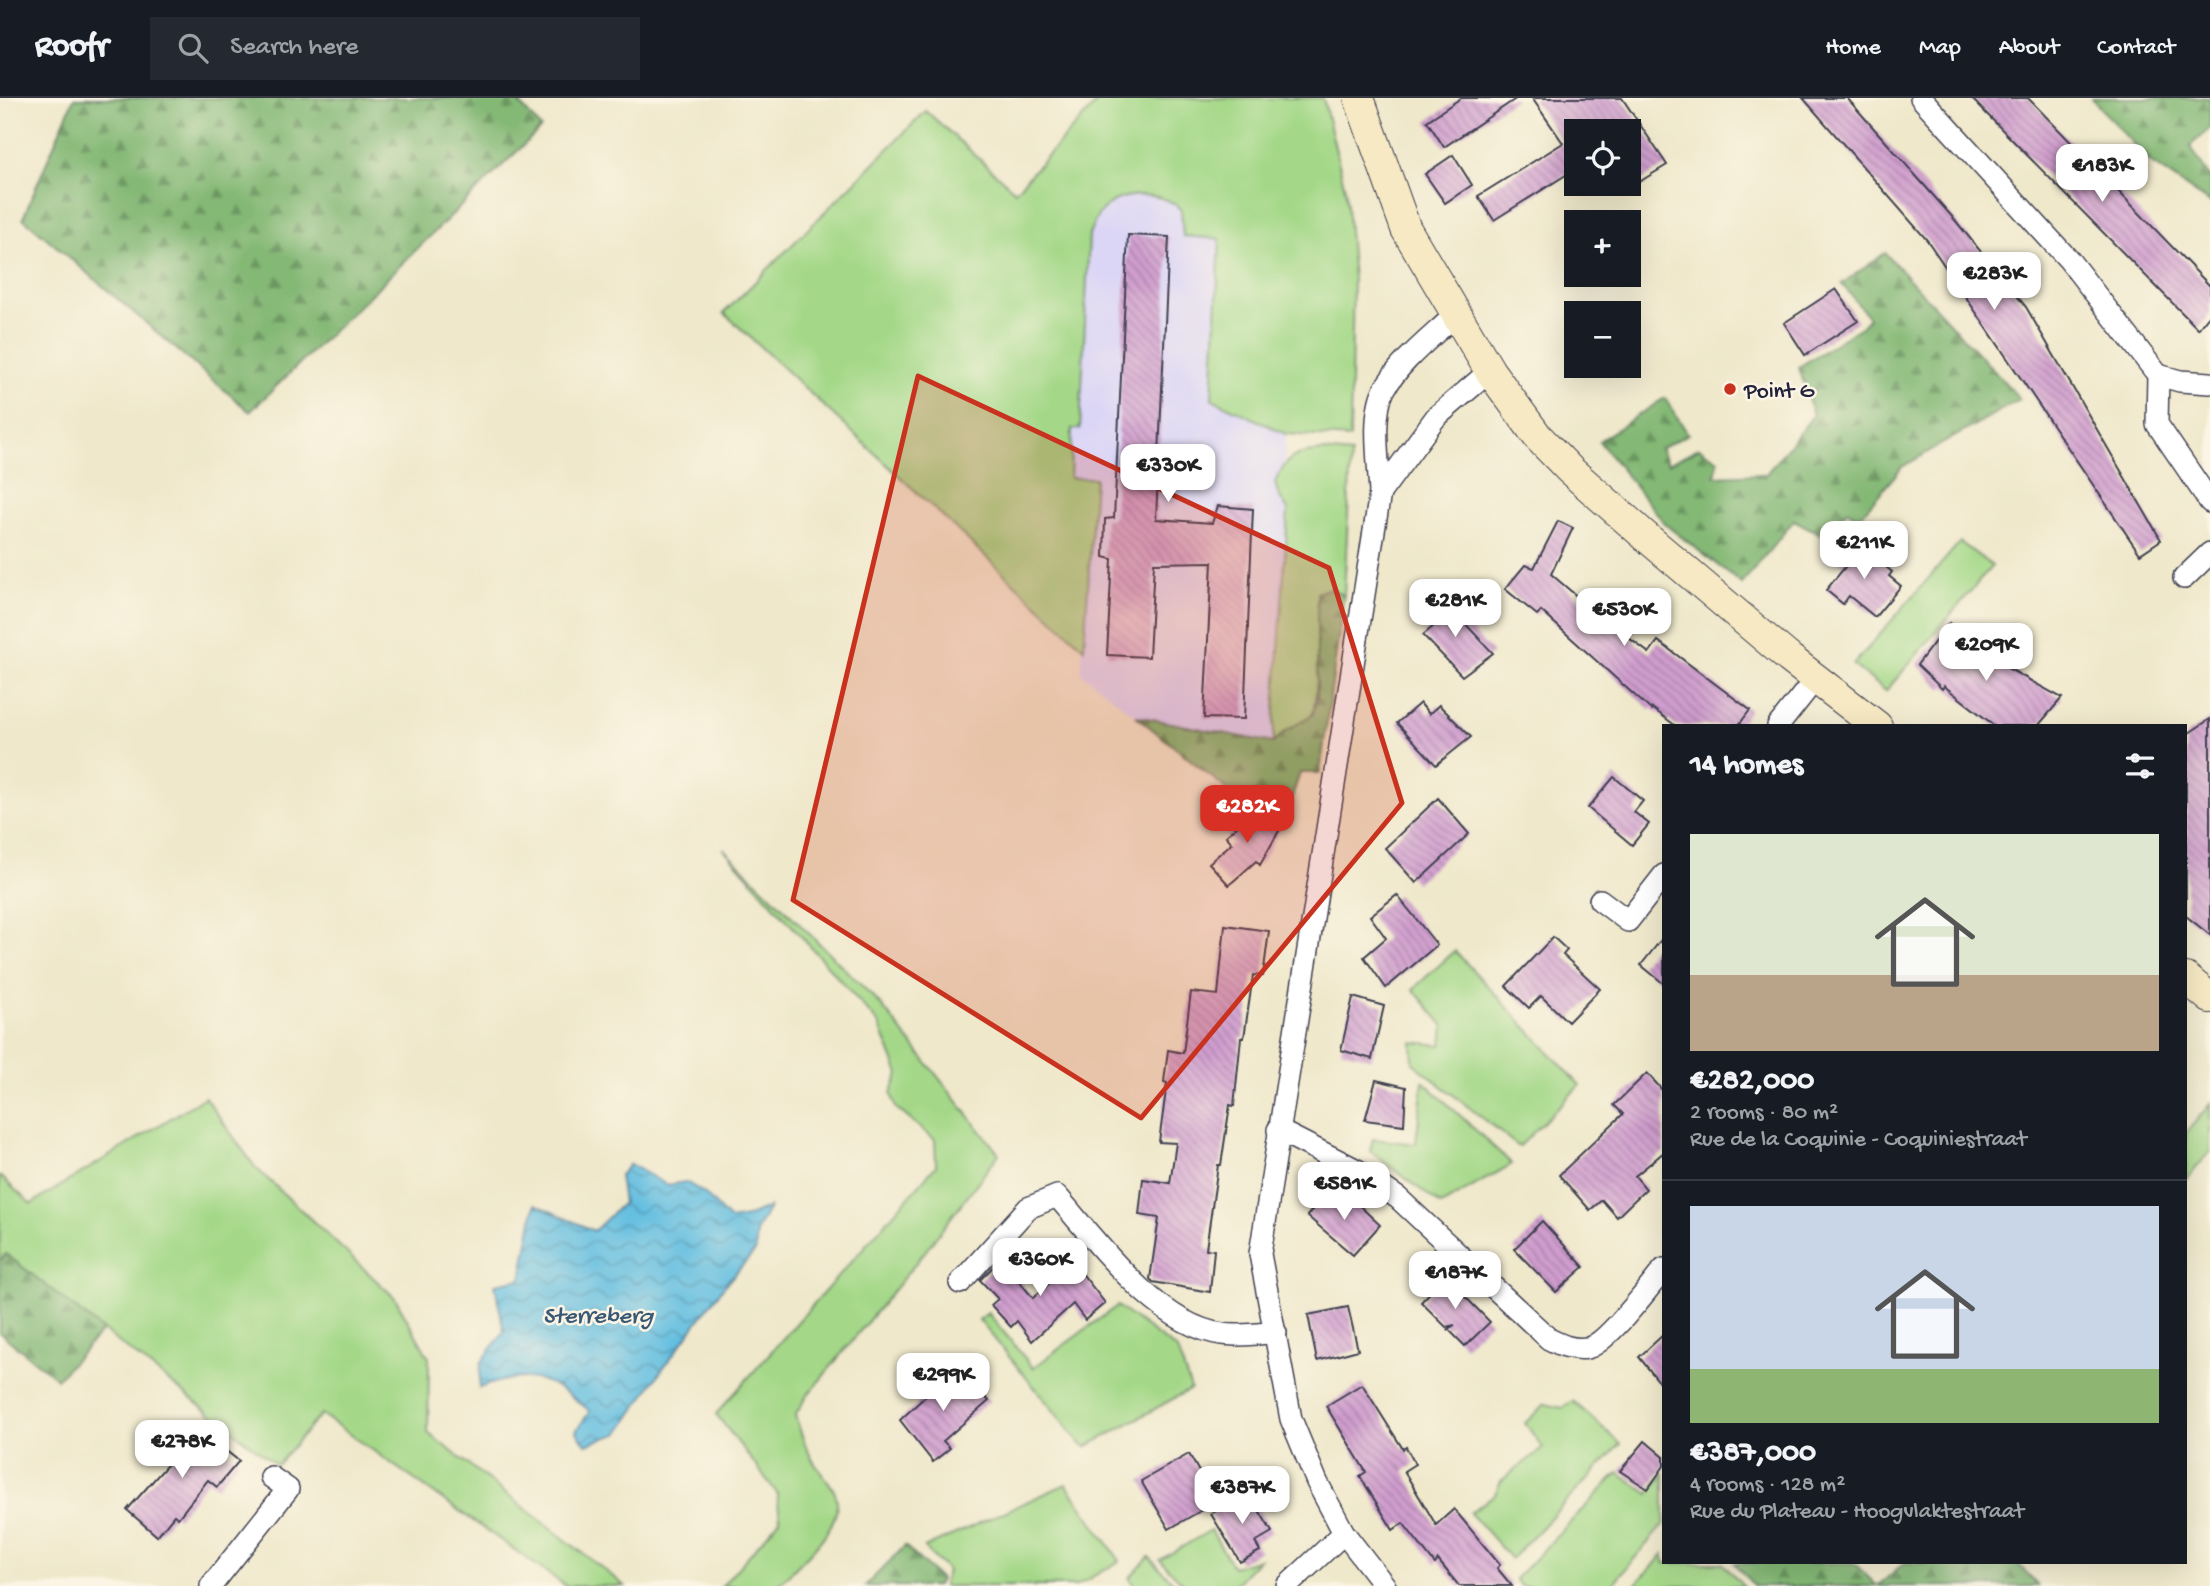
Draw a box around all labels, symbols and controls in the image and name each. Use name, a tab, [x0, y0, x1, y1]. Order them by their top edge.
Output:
search box	[150, 17, 640, 80]
text: Roofr	[35, 29, 108, 67]
icon: search	[174, 29, 212, 67]
text: Search here	[230, 33, 358, 64]
text: Home	[1825, 34, 1881, 63]
text: Map	[1919, 34, 1961, 63]
text: About	[1999, 34, 2059, 63]
text: Contact	[2097, 34, 2175, 63]
map controls	[1564, 119, 1641, 378]
button: locate	[1564, 119, 1641, 196]
pin: €183K	[2053, 144, 2151, 204]
text: €183K	[2072, 153, 2132, 180]
button: +	[1564, 210, 1641, 287]
pin: €283K	[1945, 252, 2043, 312]
text: €283K	[1963, 261, 2025, 288]
button: −	[1564, 301, 1641, 378]
place label: Point G	[1743, 379, 1815, 406]
marker: Point G	[1722, 381, 1738, 397]
pin: €330K	[1119, 444, 1217, 504]
text: €330K	[1136, 453, 1200, 480]
pin: €211K	[1815, 522, 1913, 581]
text: €211K	[1836, 530, 1892, 557]
pin: €281K	[1406, 580, 1504, 639]
text: €281K	[1425, 588, 1485, 615]
pin: €530K	[1575, 588, 1673, 648]
text: €530K	[1592, 597, 1656, 624]
pin: €209K	[1937, 624, 2035, 683]
text: €209K	[1955, 632, 2017, 659]
icon: filters	[2121, 747, 2159, 785]
text: 14 homes	[1690, 749, 1803, 784]
pin: €282K	[1198, 786, 1296, 845]
text: €282K	[1216, 794, 1278, 821]
icon: home	[1862, 879, 1988, 1005]
text: €282,000	[1690, 1065, 1814, 1100]
text: 2 rooms · 80 m²	[1690, 1100, 1838, 1127]
text: Rue de la Coquinie - Coquiniestraat	[1690, 1127, 2027, 1154]
pin: €581K	[1295, 1162, 1393, 1222]
text: €581K	[1314, 1171, 1374, 1198]
pin: €360K	[991, 1238, 1089, 1298]
text: €360K	[1008, 1247, 1072, 1274]
icon: home	[1862, 1251, 1988, 1377]
pin: €187K	[1406, 1252, 1504, 1311]
text: €187K	[1425, 1260, 1485, 1287]
water label: Sterreberg	[543, 1303, 654, 1332]
pin: €299K	[894, 1354, 992, 1413]
text: €299K	[913, 1362, 973, 1389]
pin: €278K	[133, 1420, 231, 1480]
text: €278K	[151, 1429, 213, 1456]
text: €387,000	[1690, 1437, 1816, 1472]
pin: €387K	[1193, 1466, 1291, 1526]
text: 4 rooms · 128 m²	[1690, 1472, 1845, 1499]
text: €387K	[1211, 1475, 1273, 1502]
text: Rue du Plateau - Hoogvlaktestraat	[1690, 1499, 2024, 1526]

